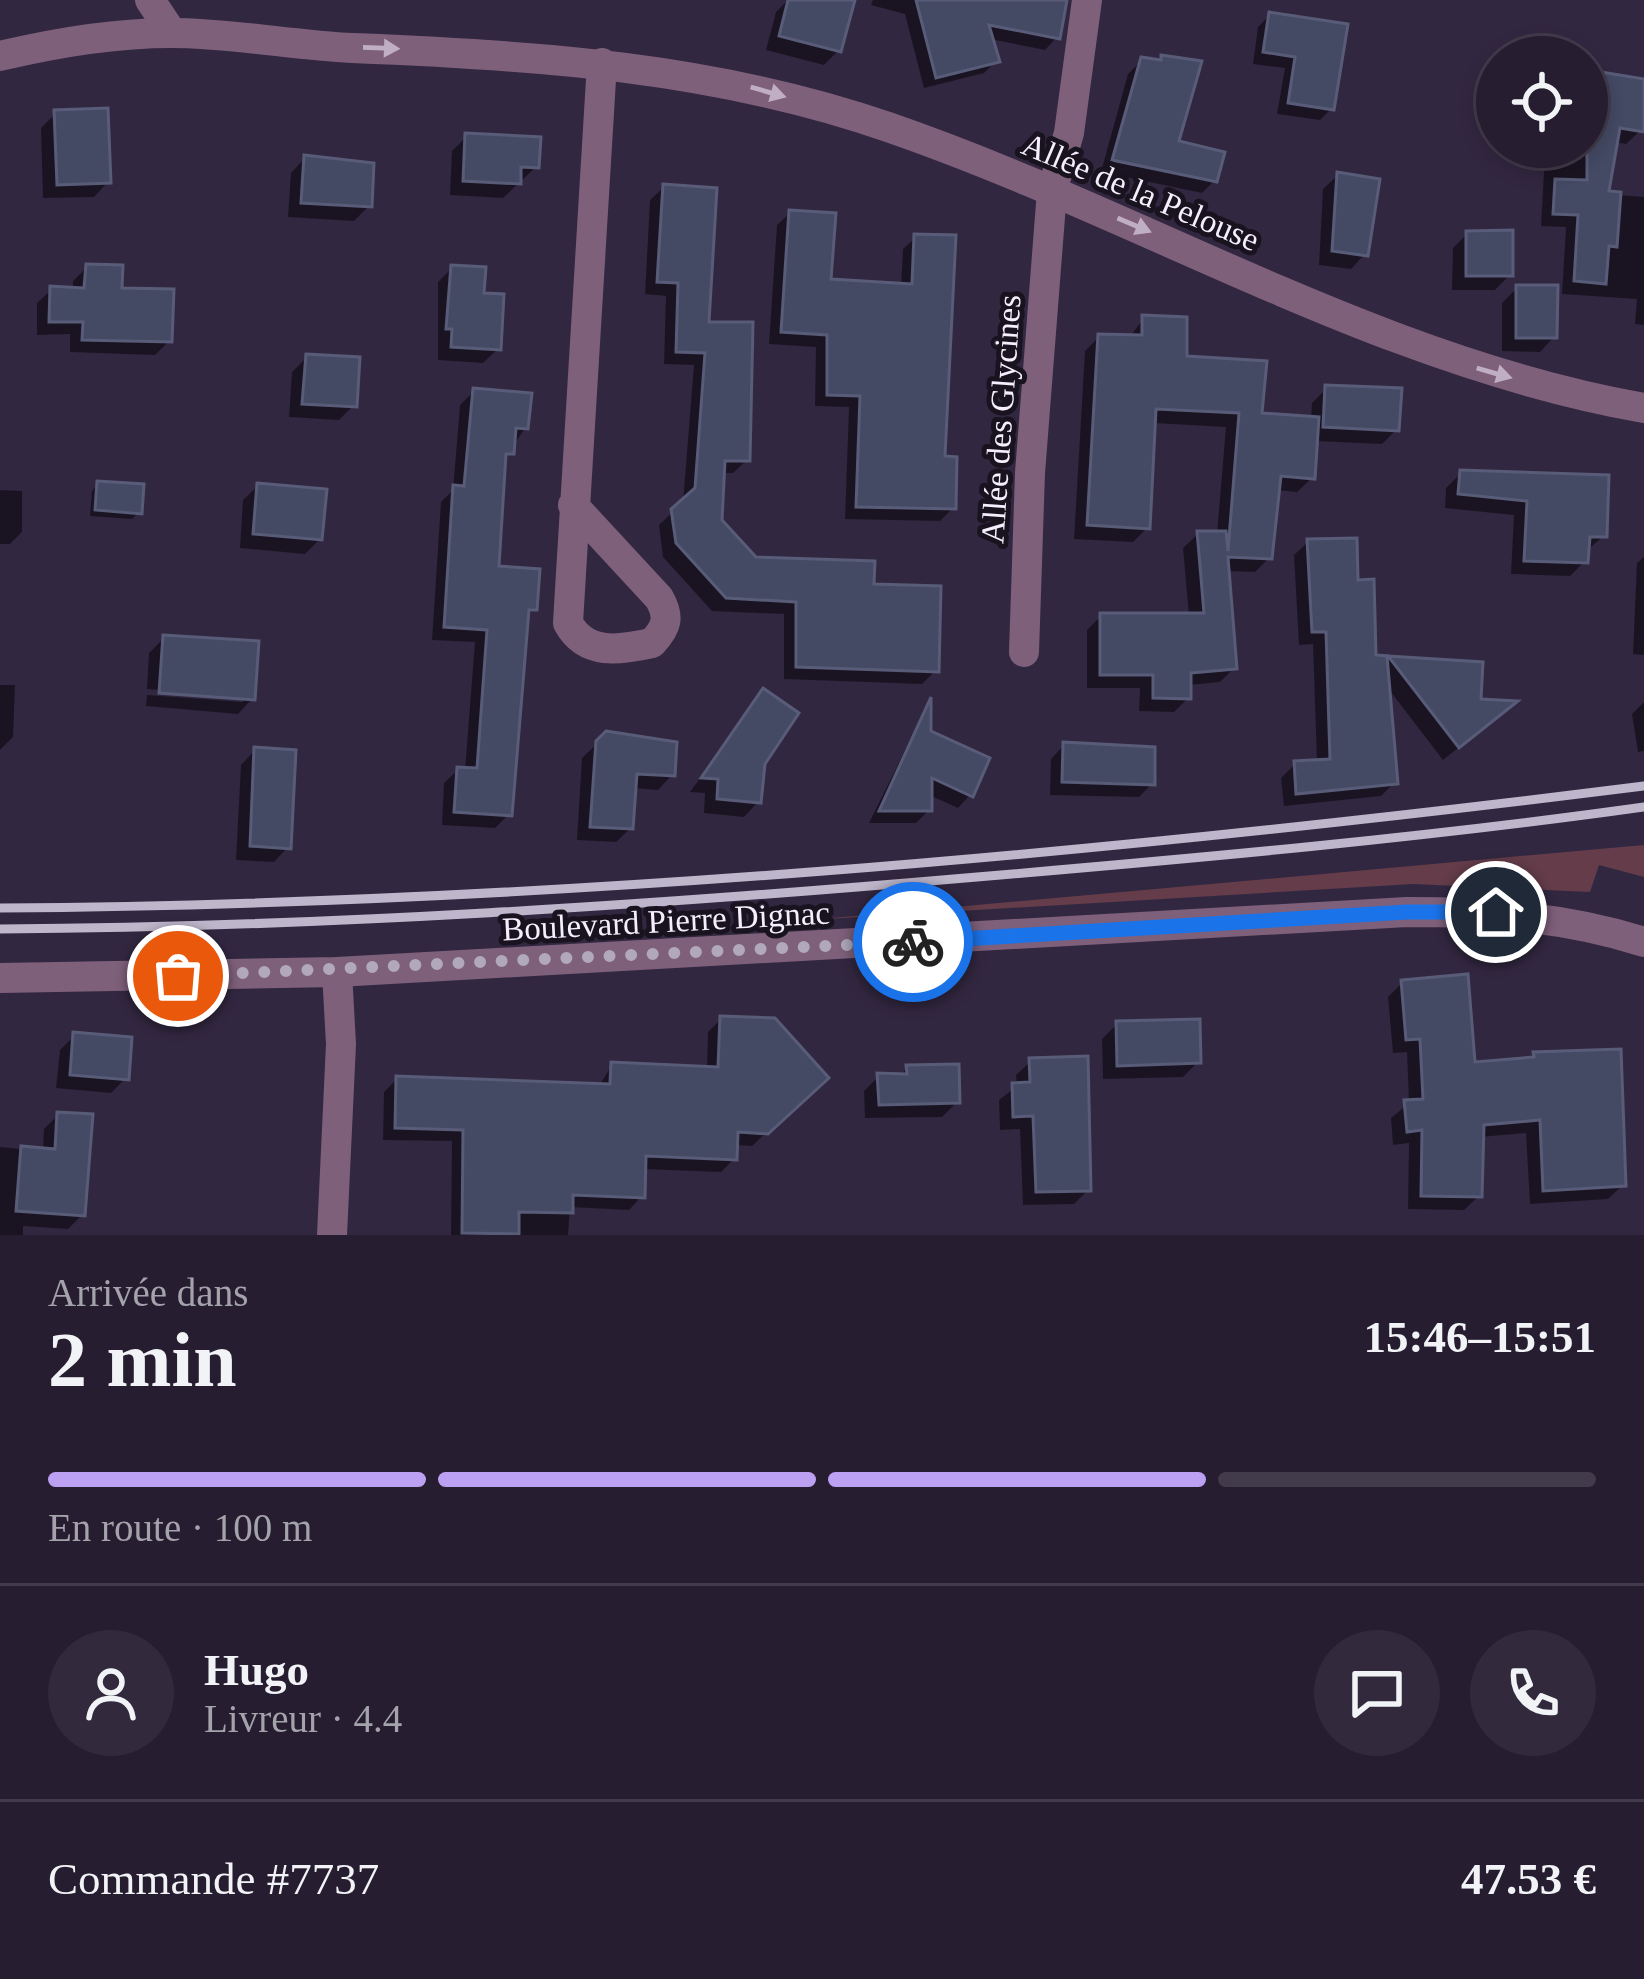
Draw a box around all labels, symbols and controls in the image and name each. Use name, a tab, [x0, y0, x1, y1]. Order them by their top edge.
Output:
map controls	[1476, 36, 1608, 168]
button: locate	[1476, 36, 1608, 168]
one-way arrow	[363, 39, 401, 58]
one-way arrow	[750, 84, 787, 102]
street label: Allée de la Pelouse	[1017, 126, 1264, 258]
one-way arrow	[1116, 216, 1152, 235]
street label: Allée des Glycines	[974, 293, 1028, 545]
one-way arrow	[1476, 365, 1513, 384]
pin	[1445, 861, 1547, 963]
icon: home	[1463, 879, 1529, 945]
courier	[853, 882, 973, 1002]
street label: Boulevard Pierre Dignac	[501, 894, 831, 948]
icon: bike	[880, 909, 946, 975]
pin	[127, 925, 229, 1027]
icon: bag	[145, 943, 211, 1009]
text: Arrivée dans	[48, 1271, 248, 1314]
text: 15:46–15:51	[1364, 1312, 1596, 1362]
text: 2 min	[48, 1316, 237, 1403]
text: En route · 100 m	[48, 1506, 312, 1549]
button: person	[48, 1630, 174, 1756]
button: chat	[1314, 1630, 1440, 1756]
button: phone	[1470, 1630, 1596, 1756]
text: Hugo	[204, 1645, 309, 1695]
text: Livreur · 4.4	[204, 1697, 402, 1740]
text: Commande #7737	[48, 1854, 379, 1904]
text: 47.53 €	[1461, 1854, 1596, 1904]

